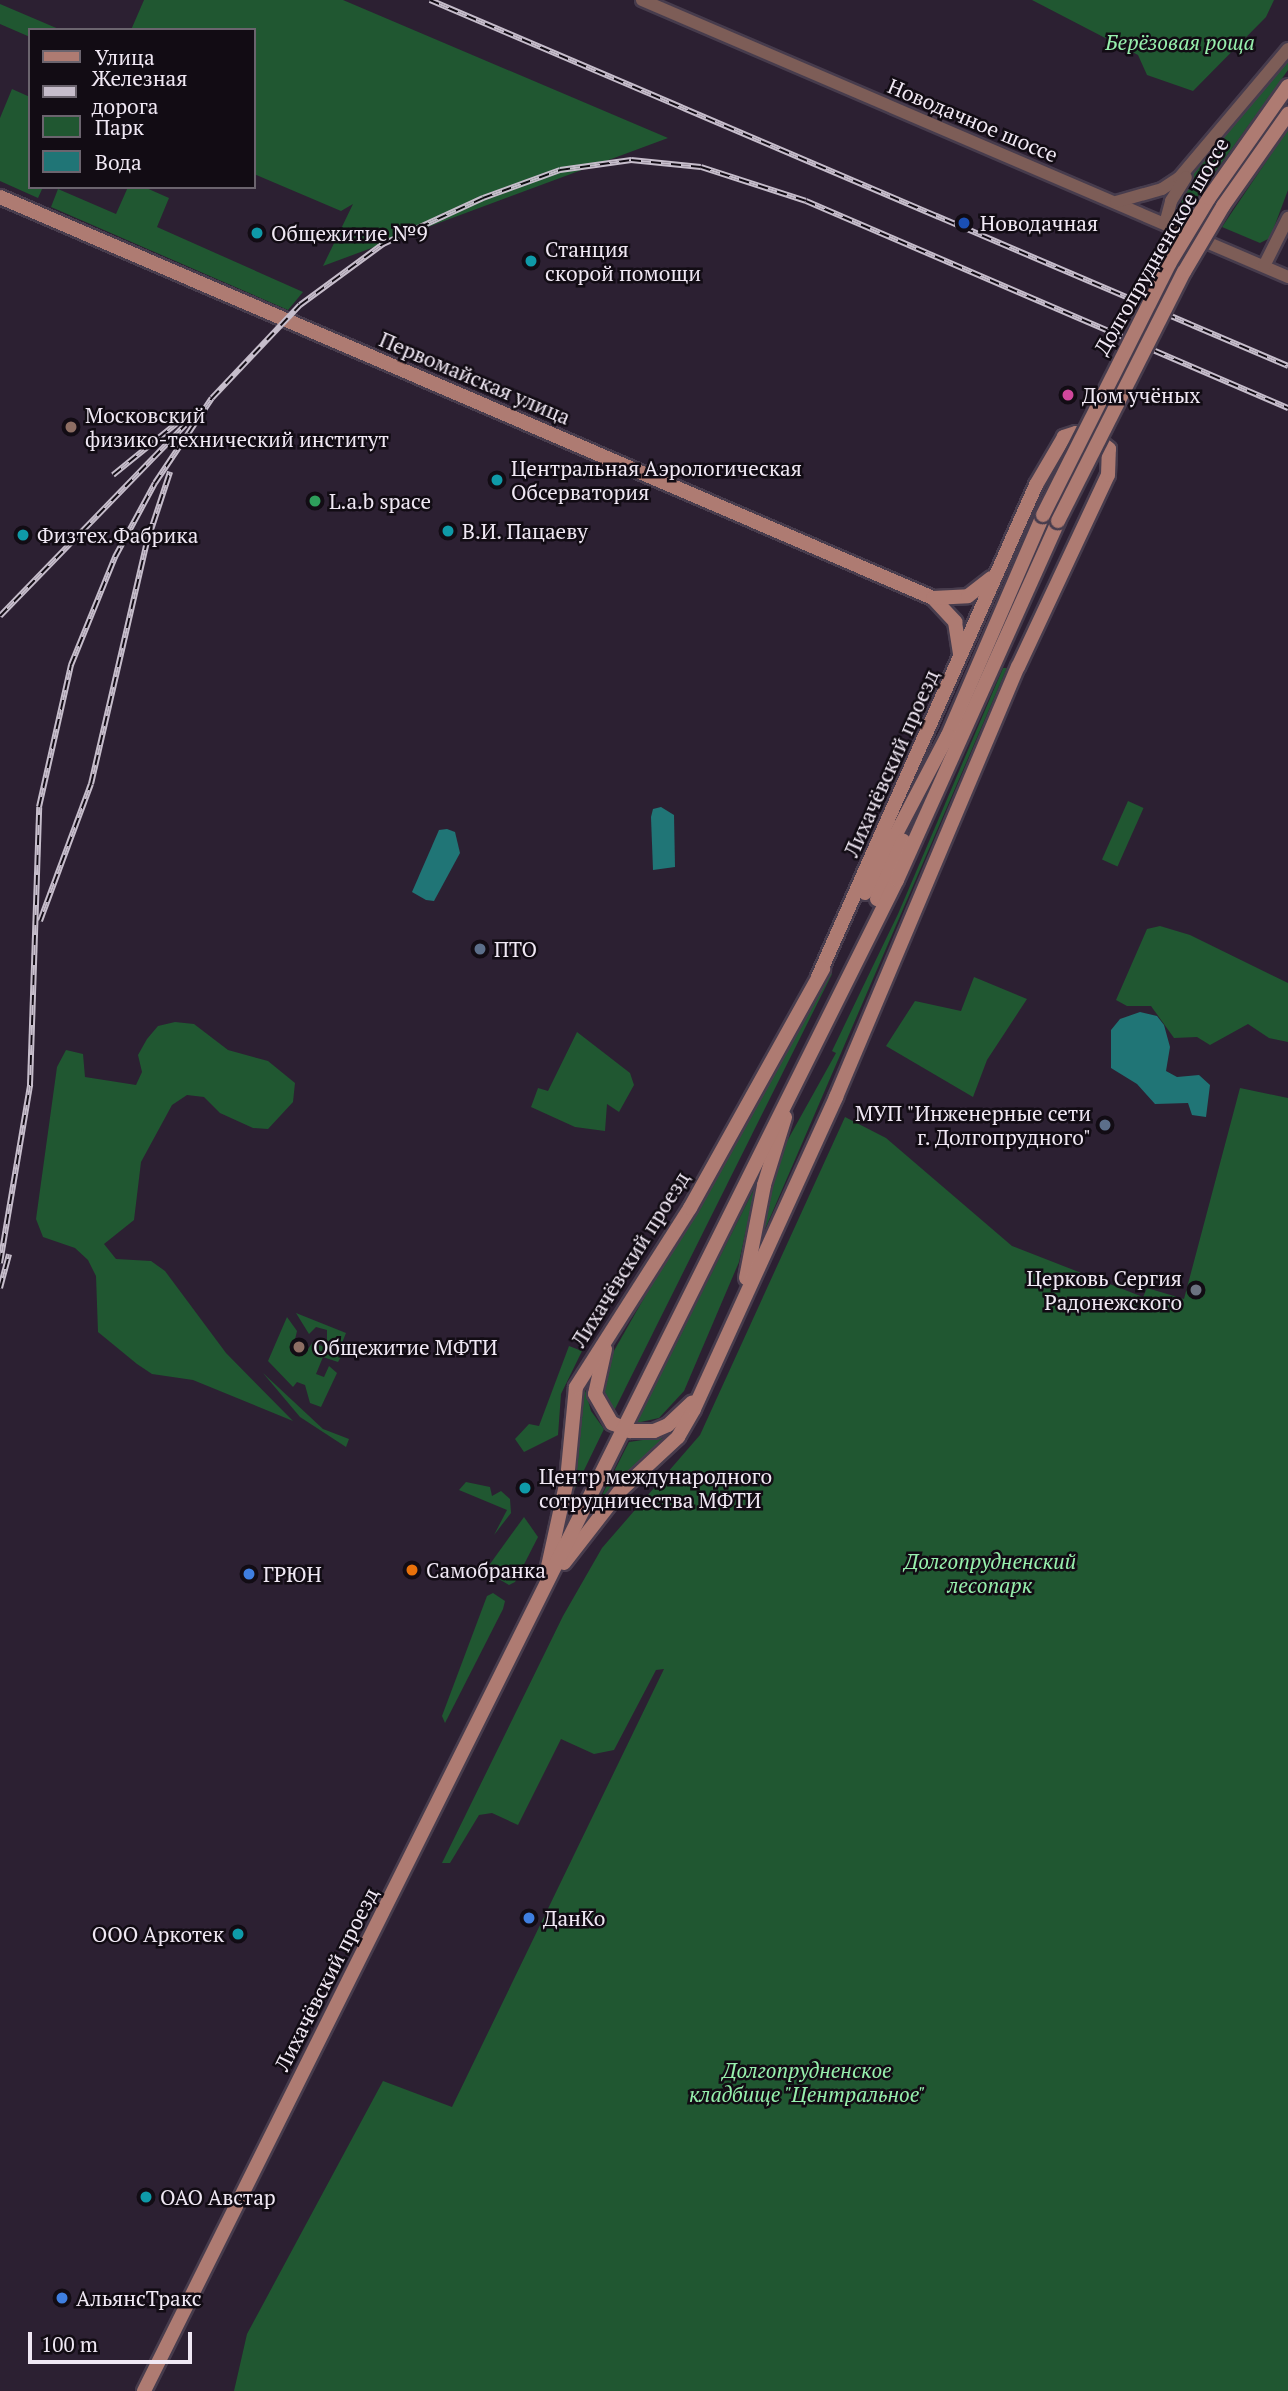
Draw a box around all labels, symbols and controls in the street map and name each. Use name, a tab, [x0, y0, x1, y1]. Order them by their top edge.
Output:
legend	[28, 28, 256, 189]
park label: Берёзовая роща	[1105, 29, 1255, 55]
text: Улица	[95, 43, 155, 71]
text: Железная дорога	[91, 64, 187, 120]
street label: Новодачное шоссе	[884, 73, 1062, 167]
text: Парк	[95, 113, 144, 141]
street label: Долгопрудненское шоссе	[1088, 133, 1234, 359]
text: Вода	[95, 148, 142, 176]
place label: Новодачная	[980, 210, 1098, 236]
marker: Новодачная	[954, 213, 974, 233]
place label: Общежитие №9	[271, 220, 428, 246]
marker: Общежитие №9	[249, 225, 265, 241]
place label: Станция скорой помощи	[545, 236, 701, 286]
marker: Станция скорой помощи	[523, 253, 539, 269]
street label: Первомайская улица	[376, 326, 574, 430]
place label: Дом учёных	[1082, 382, 1201, 408]
marker: Дом учёных	[1060, 387, 1076, 403]
place label: Московский физико-технический институт	[85, 402, 389, 452]
marker: Московский физико-технический институт	[63, 419, 79, 435]
place label: Центральная Аэрологическая Обсерватория	[511, 455, 802, 505]
marker: Центральная Аэрологическая Обсерватория	[489, 472, 505, 488]
place label: L.a.b space	[329, 488, 431, 514]
marker: L.a.b space	[307, 493, 323, 509]
place label: В.И. Пацаеву	[462, 518, 589, 544]
place label: Физтех.Фабрика	[37, 522, 198, 548]
marker: В.И. Пацаеву	[440, 523, 456, 539]
marker: Физтех.Фабрика	[15, 527, 31, 543]
street label: Лихачёвский проезд	[838, 665, 944, 861]
place label: ПТО	[494, 936, 537, 962]
marker: ПТО	[472, 941, 488, 957]
place label: МУП "Инженерные сети г. Долгопрудного"	[854, 1100, 1091, 1150]
marker: МУП "Инженерные сети г. Долгопрудного"	[1097, 1117, 1113, 1133]
street label: Лихачёвский проезд	[566, 1167, 694, 1351]
place label: Церковь Сергия Радонежского	[1026, 1265, 1182, 1315]
marker: Церковь Сергия Радонежского	[1188, 1282, 1204, 1298]
place label: Общежитие МФТИ	[313, 1334, 497, 1360]
marker: Общежитие МФТИ	[291, 1339, 307, 1355]
place label: Центр международного сотрудничества МФТИ	[539, 1463, 772, 1513]
marker: Центр международного сотрудничества МФТИ	[517, 1480, 533, 1496]
park label: Долгопрудненский лесопарк	[904, 1548, 1076, 1598]
place label: Самобранка	[426, 1557, 546, 1583]
place label: ГРЮН	[263, 1561, 322, 1587]
marker: Самобранка	[404, 1562, 420, 1578]
marker: ГРЮН	[241, 1566, 257, 1582]
street label: Лихачёвский проезд	[269, 1883, 383, 2075]
place label: ДанКо	[543, 1905, 605, 1931]
marker: ДанКо	[521, 1910, 537, 1926]
place label: ООО Аркотек	[91, 1921, 224, 1947]
marker: ООО Аркотек	[230, 1926, 246, 1942]
park label: Долгопрудненское кладбище "Центральное"	[688, 2057, 926, 2107]
place label: ОАО Австар	[160, 2184, 276, 2210]
marker: ОАО Австар	[138, 2189, 154, 2205]
place label: АльянсТракс	[76, 2285, 202, 2311]
marker: АльянсТракс	[54, 2290, 70, 2306]
scale bar	[32, 2318, 196, 2362]
text: 100 m	[41, 2330, 98, 2358]

